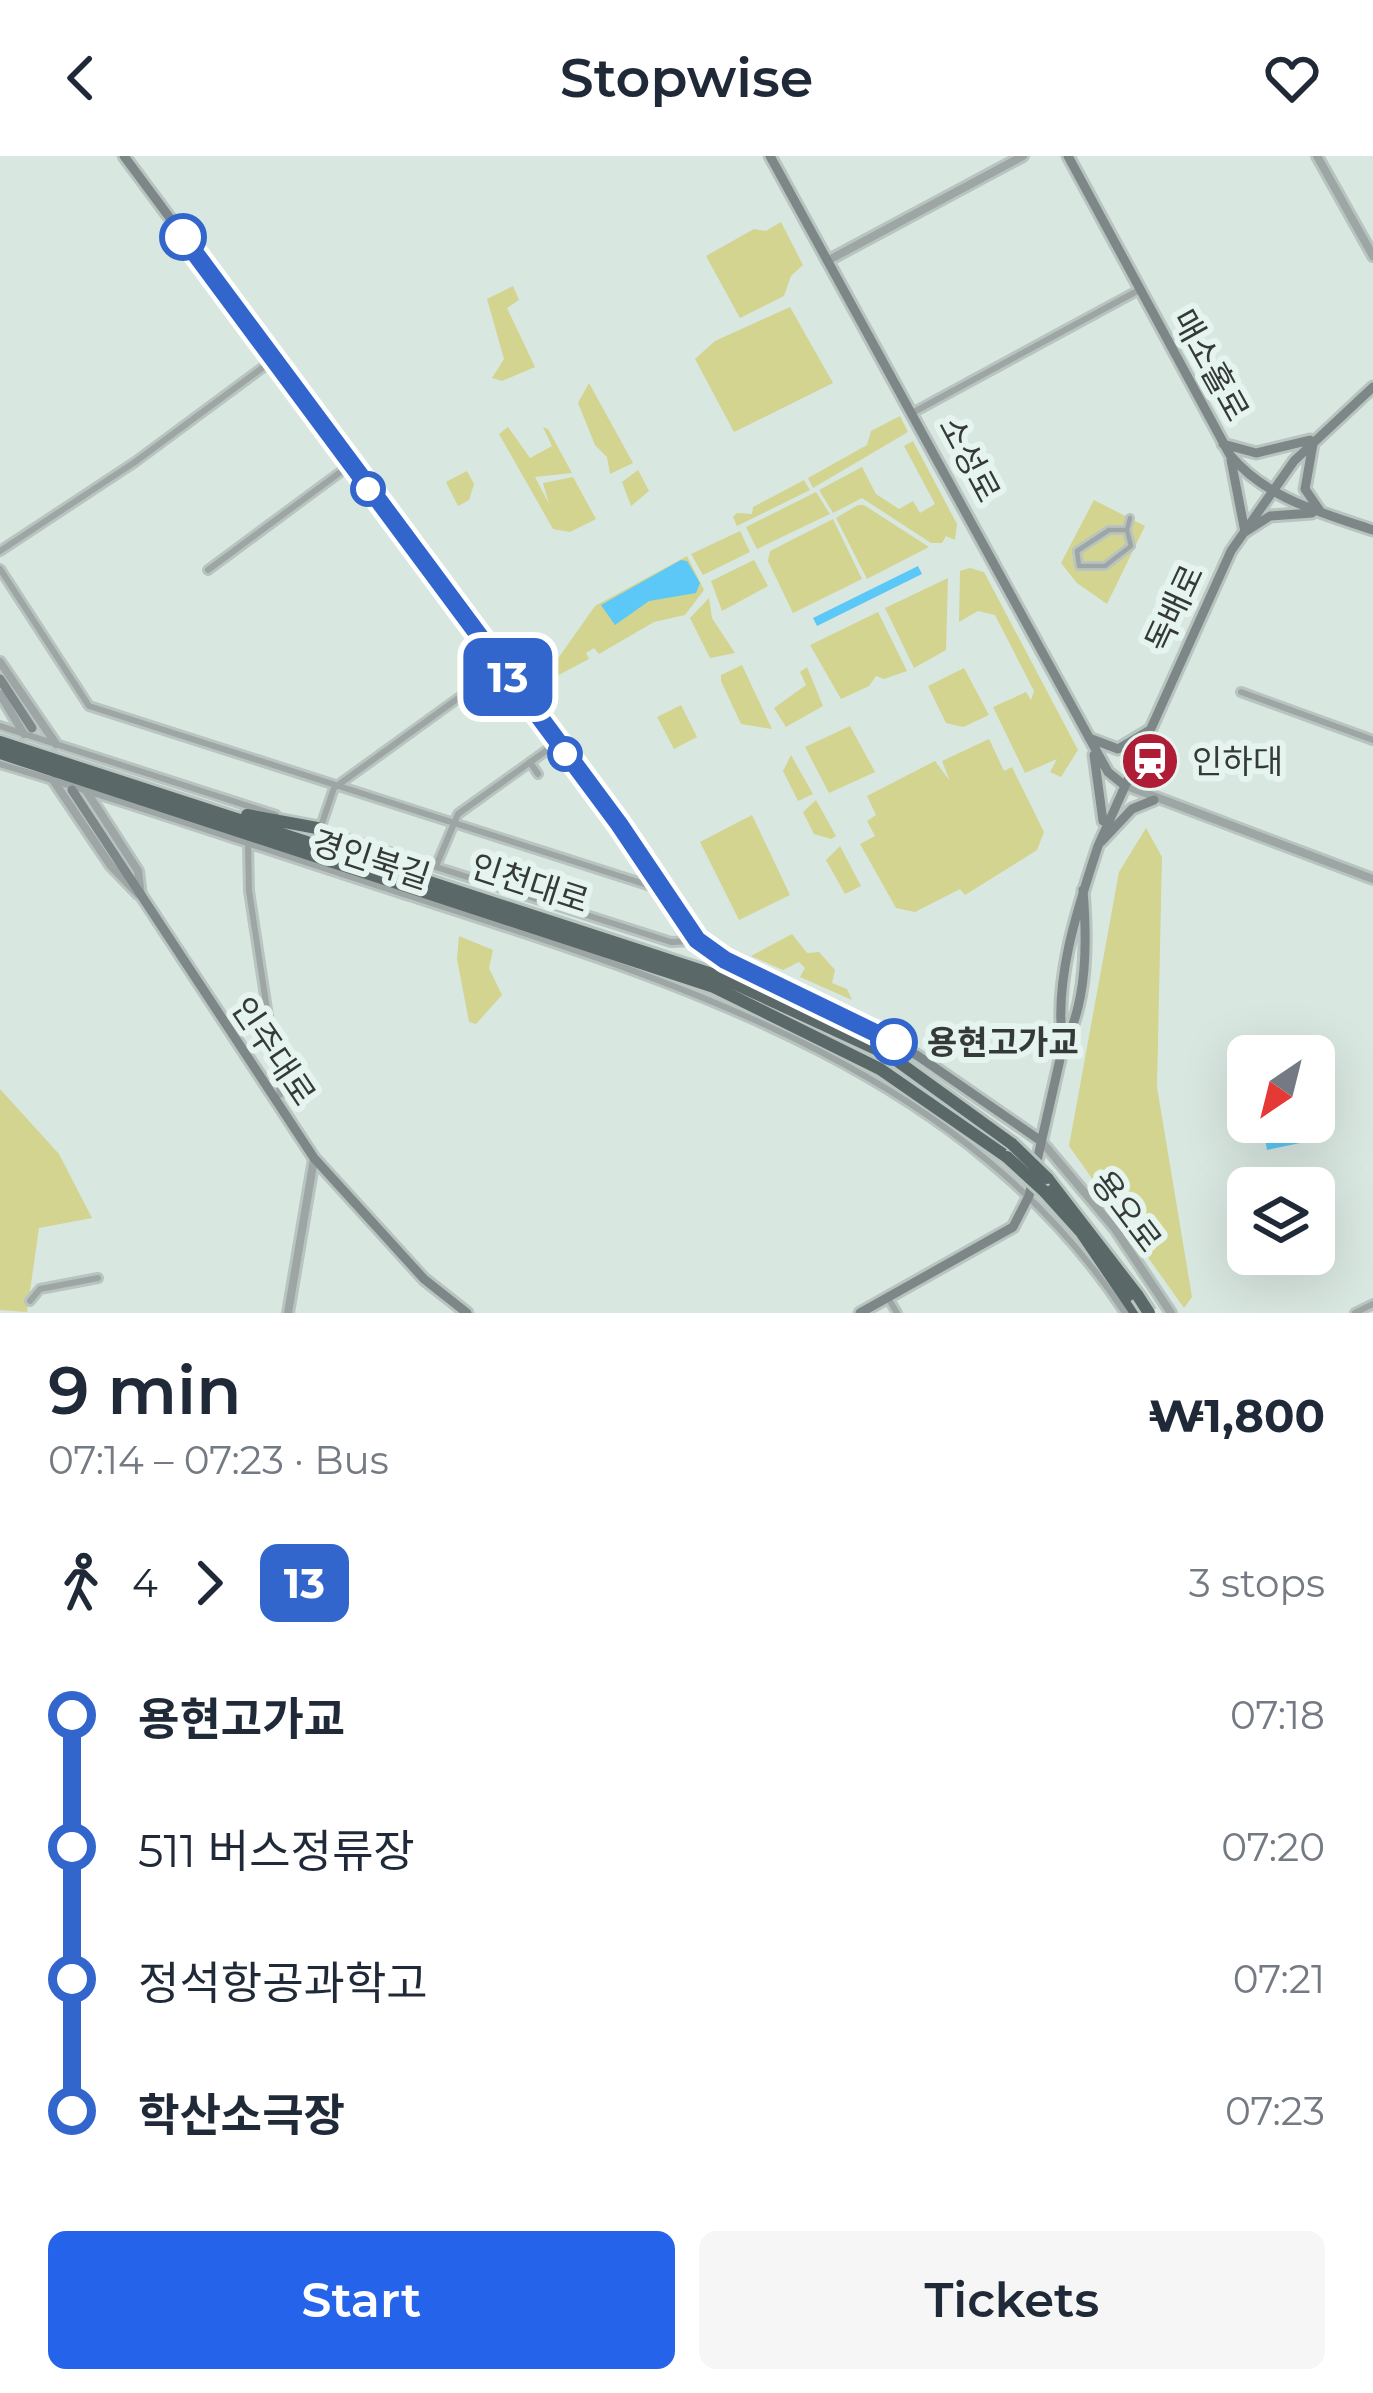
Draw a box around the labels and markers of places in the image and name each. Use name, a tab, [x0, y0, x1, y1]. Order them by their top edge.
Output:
unlabelled marker	[161, 215, 205, 259]
unlabelled marker	[352, 473, 384, 505]
station icon: 인하대	[1119, 730, 1181, 792]
unlabelled marker	[549, 738, 581, 770]
place label: 인하대	[1192, 741, 1283, 781]
marker: 용현고가교	[872, 1020, 916, 1064]
place label: 용현고가교	[927, 1022, 1079, 1062]

